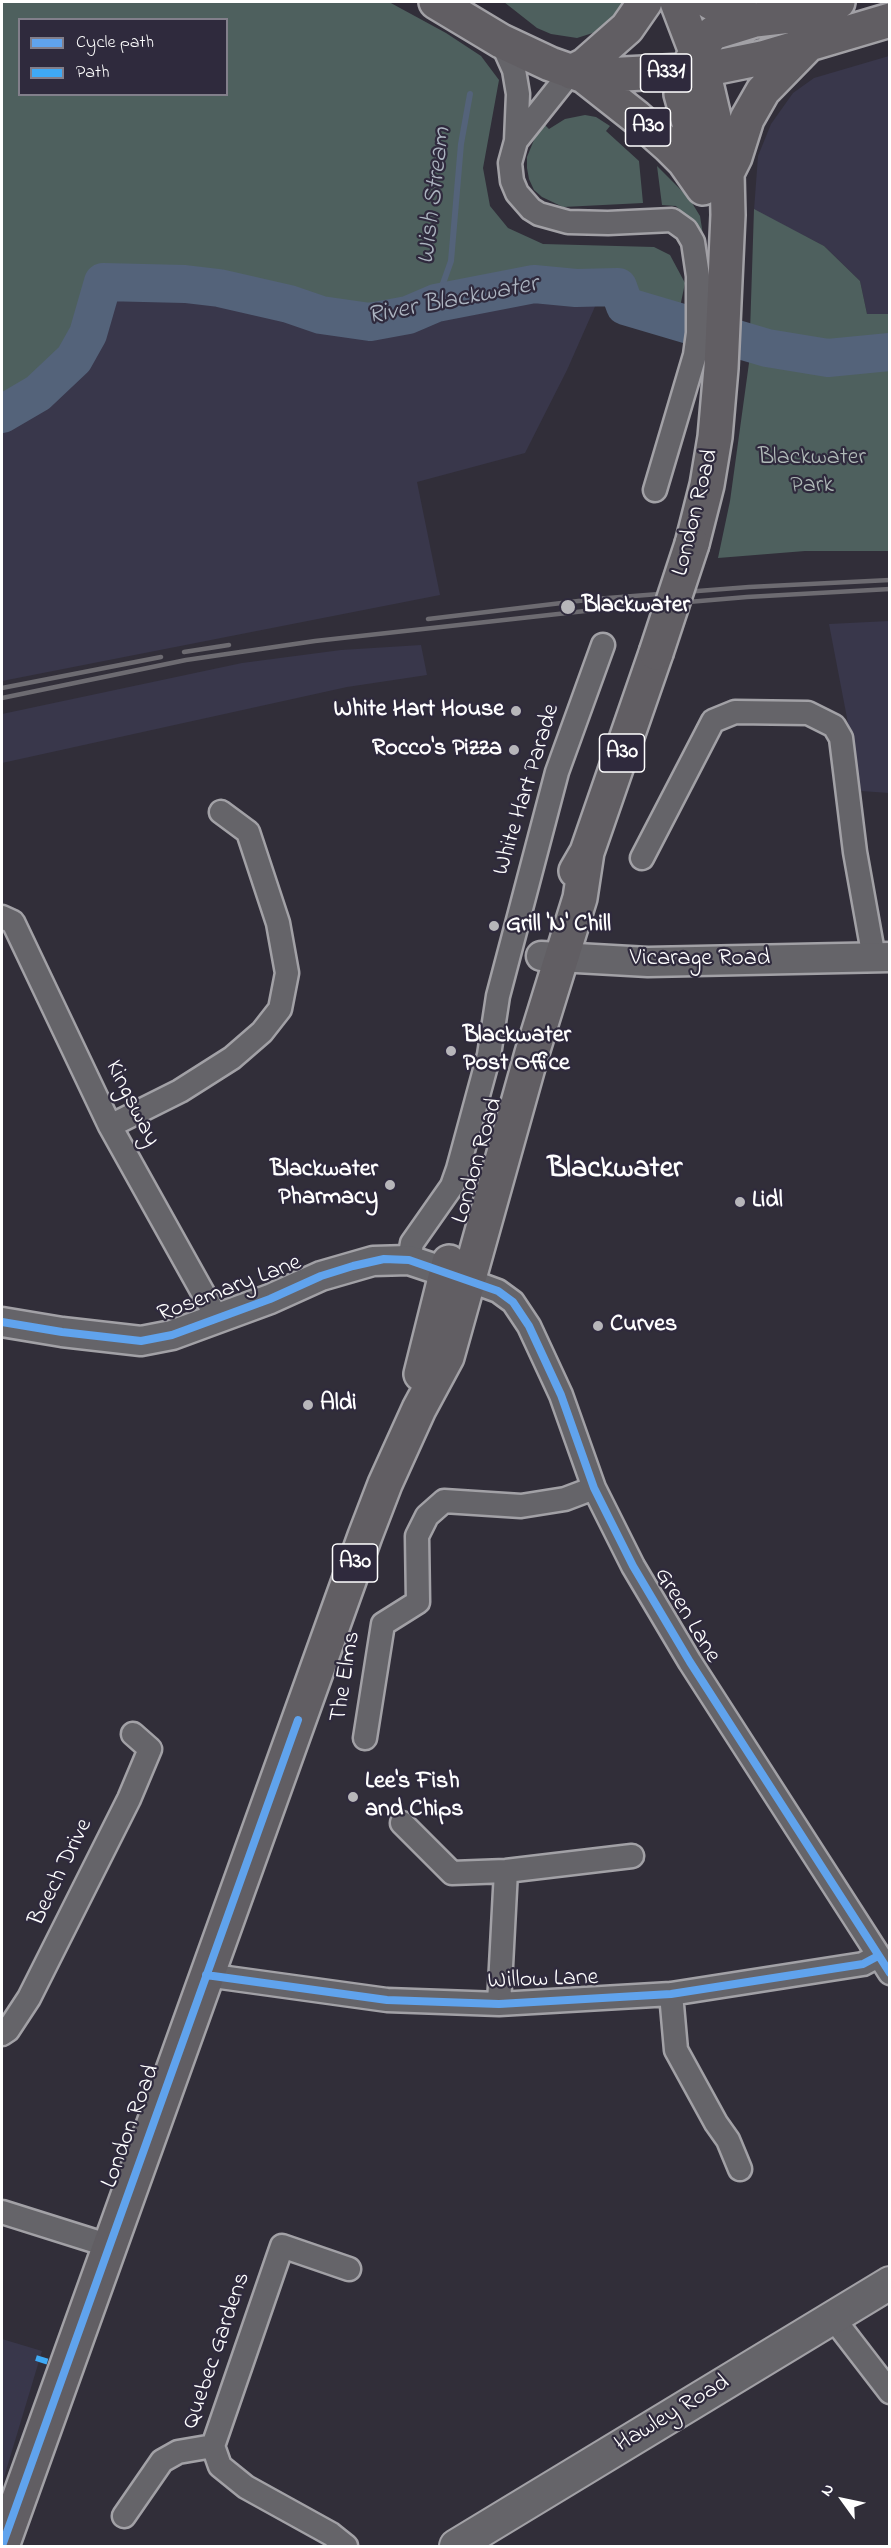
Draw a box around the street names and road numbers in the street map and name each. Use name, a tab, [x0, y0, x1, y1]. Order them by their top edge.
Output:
road number: A331	[640, 54, 692, 92]
road number: A30	[626, 108, 670, 146]
street label: London Road	[667, 447, 727, 579]
street label: White Hart Parade	[488, 701, 568, 879]
road number: A30	[600, 734, 644, 772]
street label: Vicarage Road	[630, 946, 770, 974]
street label: Kingsway	[97, 1056, 165, 1152]
street label: London Road	[447, 1095, 511, 1227]
street label: Rosemary Lane	[154, 1249, 306, 1331]
road number: A30	[332, 1544, 378, 1582]
street label: Green Lane	[646, 1563, 726, 1669]
street label: The Elms	[326, 1630, 368, 1724]
street label: Beech Drive	[24, 1815, 100, 1931]
street label: Willow Lane	[487, 1965, 599, 1997]
street label: London Road	[96, 2061, 168, 2193]
street label: Quebec Gardens	[178, 2269, 258, 2433]
street label: Hawley Road	[611, 2370, 735, 2460]

